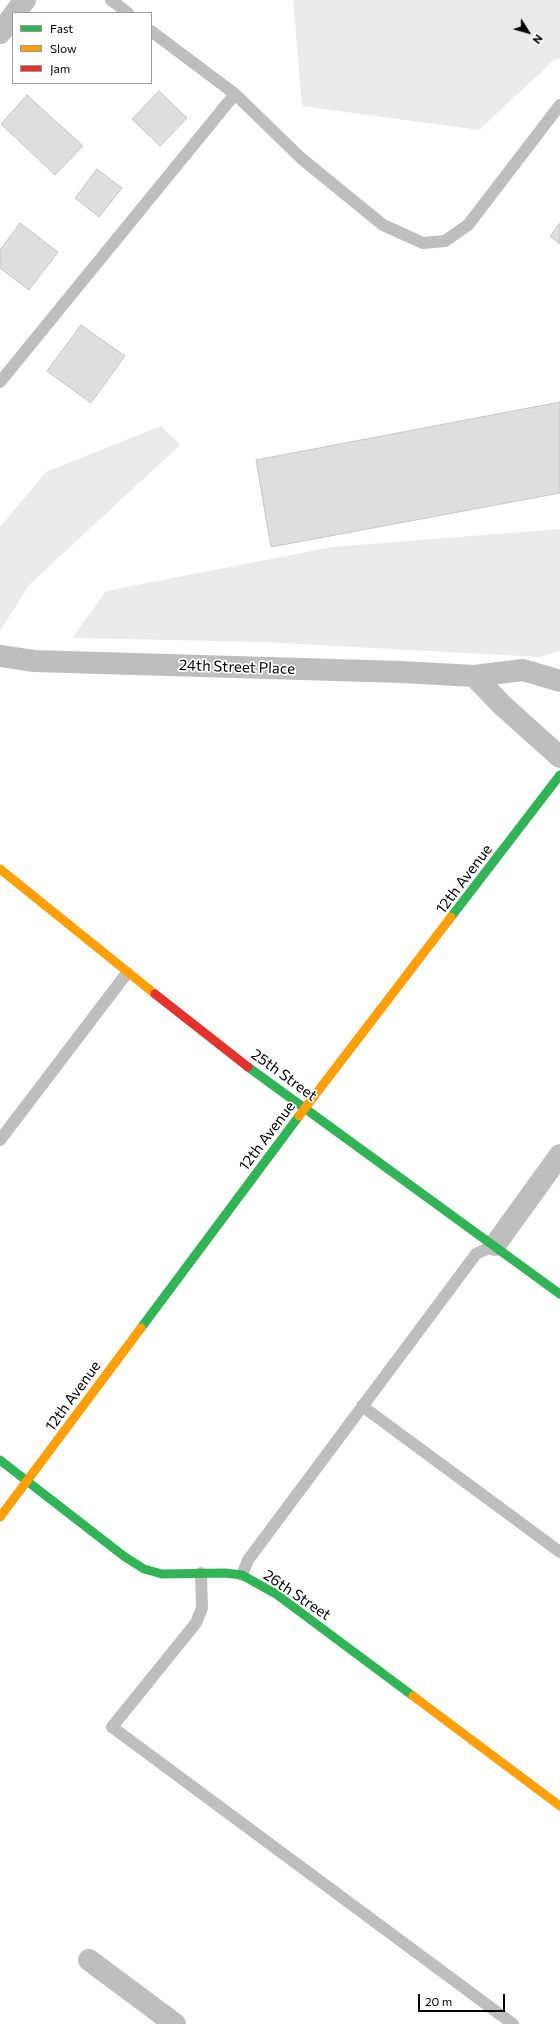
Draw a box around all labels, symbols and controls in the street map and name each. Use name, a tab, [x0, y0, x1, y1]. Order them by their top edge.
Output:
legend	[12, 12, 152, 84]
north arrow	[508, 12, 548, 52]
text: Fast	[50, 21, 73, 35]
text: N	[530, 32, 546, 47]
text: Slow	[50, 41, 77, 55]
text: Jam	[50, 61, 70, 75]
street label: 24th Street Place	[179, 656, 295, 678]
street label: 12th Avenue	[432, 841, 496, 917]
street label: 25th Street	[248, 1045, 320, 1105]
street label: 12th Avenue	[235, 1098, 299, 1174]
street label: 12th Avenue	[42, 1357, 104, 1435]
street label: 26th Street	[260, 1566, 334, 1624]
scale bar	[420, 1986, 507, 2012]
text: 20 m	[425, 1994, 452, 2008]

